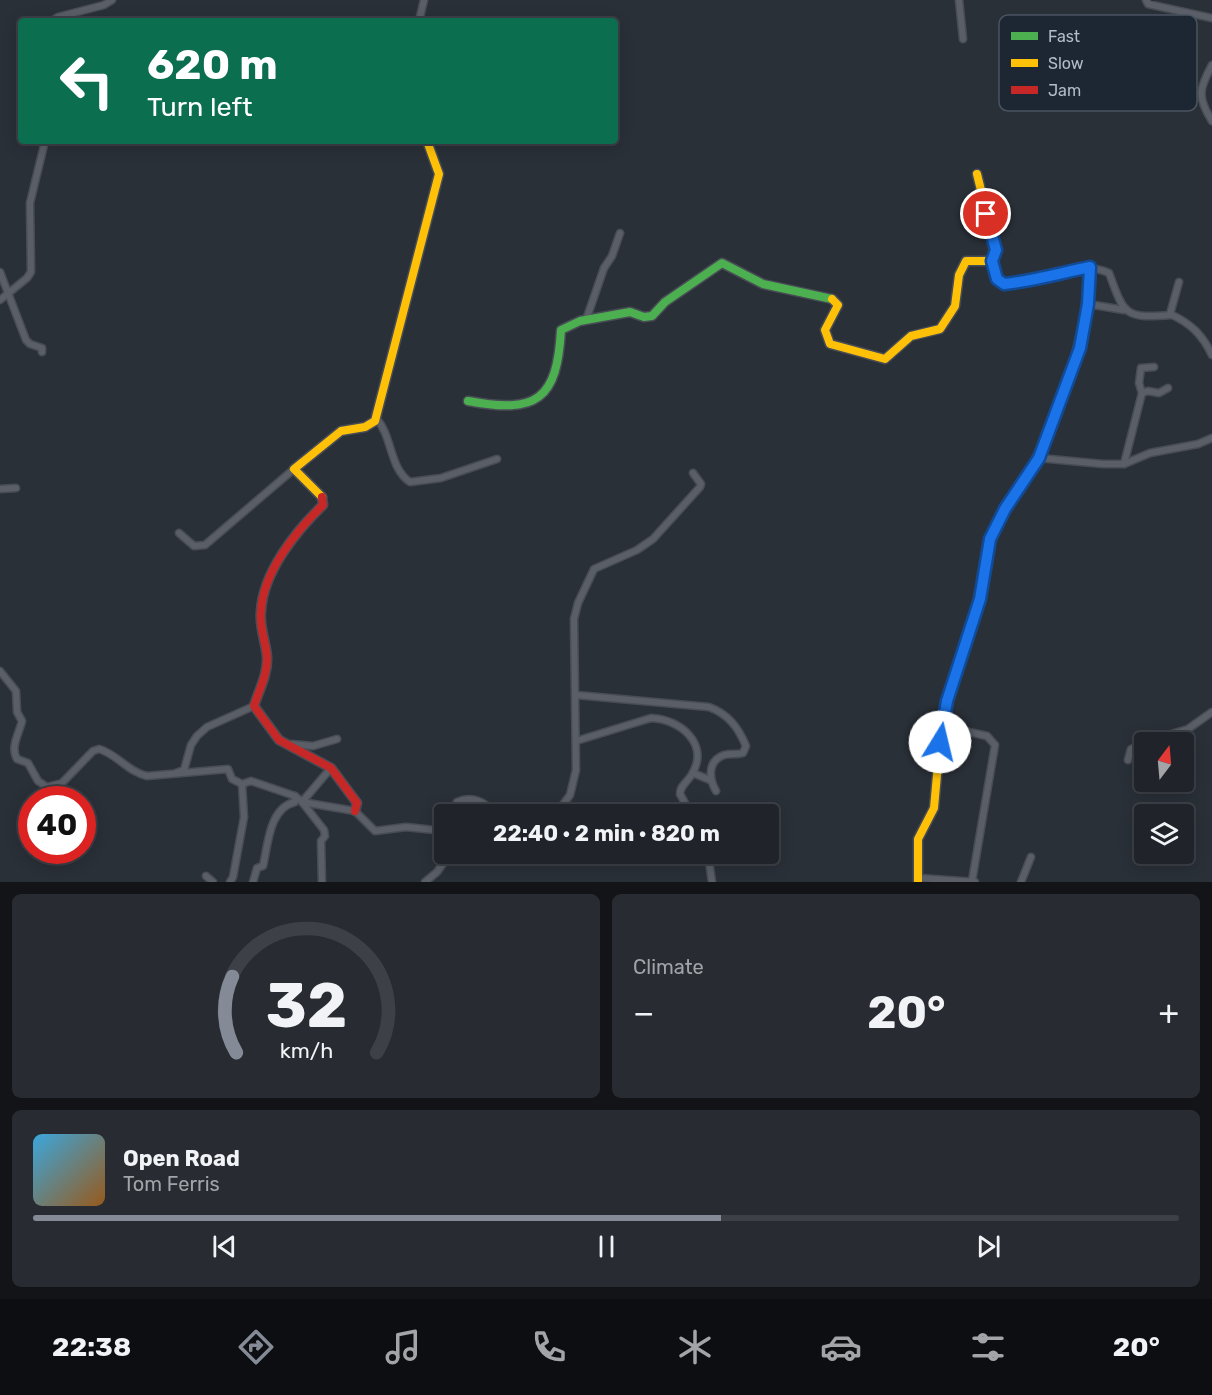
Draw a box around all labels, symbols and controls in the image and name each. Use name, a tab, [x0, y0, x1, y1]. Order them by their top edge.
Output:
legend	[999, 15, 1197, 111]
text: Fast	[1048, 27, 1080, 46]
text: 620 m	[147, 40, 278, 90]
icon: left	[48, 42, 126, 120]
text: Slow	[1048, 54, 1084, 73]
text: Jam	[1048, 81, 1081, 100]
text: Turn left	[147, 91, 252, 123]
pin	[960, 188, 1011, 239]
icon: arrive	[969, 197, 1002, 230]
position arrow	[908, 710, 972, 774]
north arrow	[1134, 732, 1194, 792]
map controls	[1134, 732, 1194, 864]
speed limit sign: 40	[18, 786, 96, 864]
button: layers	[1134, 804, 1194, 864]
text: 22:40 · 2 min · 820 m	[493, 820, 720, 847]
text: Climate	[633, 955, 704, 979]
text: 32	[265, 969, 347, 1043]
text: 20°	[867, 986, 946, 1039]
text: −	[633, 993, 654, 1032]
text: +	[1158, 993, 1179, 1032]
text: km/h	[279, 1038, 333, 1063]
text: Open Road	[123, 1145, 240, 1172]
text: Tom Ferris	[123, 1172, 220, 1196]
icon: previous	[208, 1230, 241, 1263]
icon: pause	[590, 1230, 623, 1263]
icon: next	[972, 1230, 1005, 1263]
icon: directions	[235, 1326, 277, 1368]
icon: music	[382, 1326, 424, 1368]
icon: phone	[528, 1326, 570, 1368]
icon: climate	[674, 1326, 716, 1368]
icon: car	[820, 1326, 862, 1368]
icon: filters	[967, 1326, 1009, 1368]
text: 22:38	[52, 1331, 131, 1363]
text: 20°	[1113, 1331, 1160, 1363]

